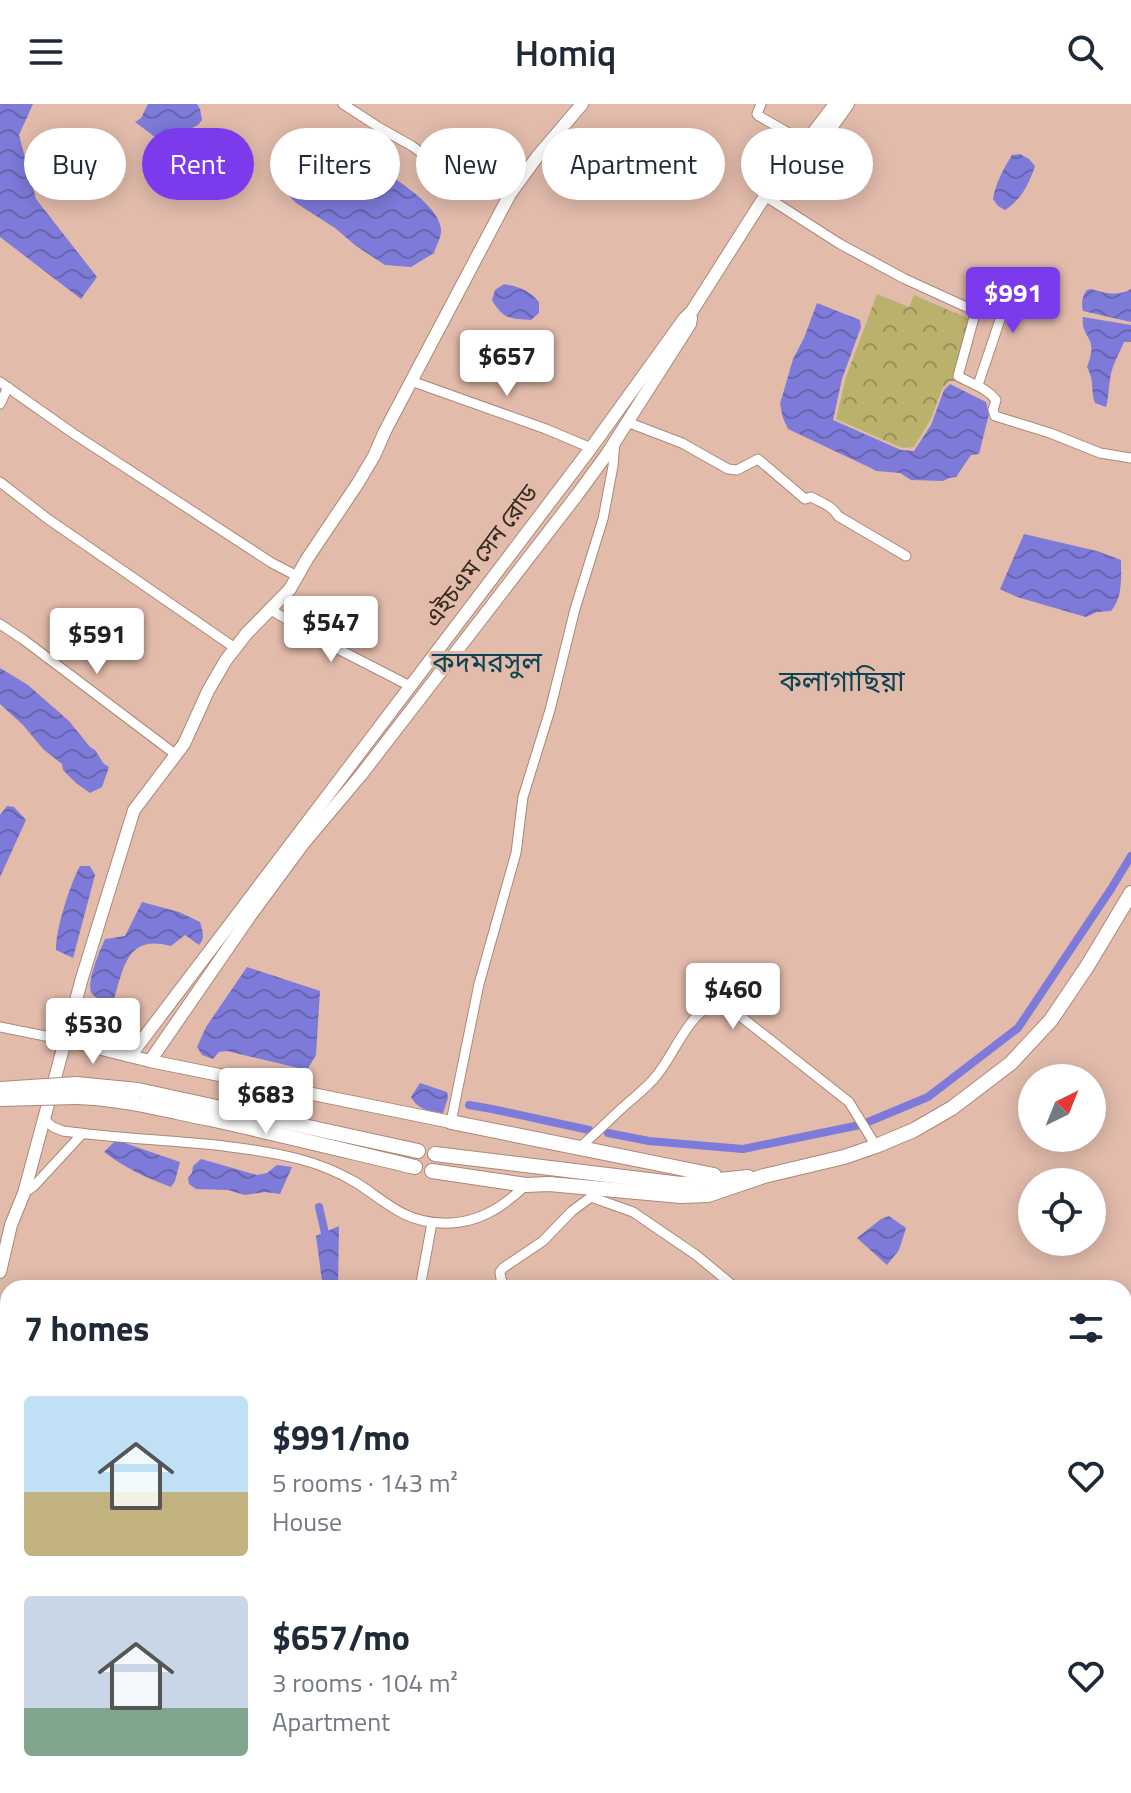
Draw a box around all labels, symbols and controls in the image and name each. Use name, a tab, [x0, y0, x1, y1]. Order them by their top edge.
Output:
text: Homiq	[515, 25, 616, 80]
icon: menu	[24, 30, 68, 74]
icon: search	[1063, 30, 1107, 74]
chip: Buy	[24, 128, 126, 200]
chip: Rent	[142, 128, 254, 200]
chip: Filters	[270, 128, 400, 200]
chip: New	[416, 128, 526, 200]
chip: Apartment	[542, 128, 725, 200]
chip: House	[741, 128, 873, 200]
pin: $991	[966, 267, 1060, 335]
text: $991	[984, 273, 1042, 312]
pin: $657	[460, 330, 554, 398]
text: $657	[478, 336, 536, 375]
street label: এইচএম সেন রোড	[414, 476, 546, 634]
pin: $547	[284, 596, 378, 664]
text: $547	[302, 602, 360, 641]
pin: $591	[50, 608, 144, 676]
text: $591	[68, 614, 126, 653]
district label: কদমরসুল	[431, 640, 542, 683]
district label: কলাগাছিয়া	[778, 659, 905, 702]
pin: $460	[686, 963, 780, 1031]
text: $460	[704, 969, 762, 1008]
pin: $530	[46, 998, 140, 1066]
text: $530	[64, 1004, 122, 1043]
north arrow	[1018, 1064, 1106, 1152]
map controls	[1018, 1064, 1106, 1256]
pin: $683	[219, 1068, 313, 1136]
text: $683	[237, 1074, 295, 1113]
button: locate	[1018, 1168, 1106, 1256]
text: 7 homes	[24, 1302, 149, 1354]
icon: filters	[1064, 1306, 1108, 1350]
text: $991/mo	[272, 1411, 410, 1463]
icon: home	[88, 1428, 184, 1524]
icon: heart	[1064, 1454, 1108, 1498]
text: 5 rooms · 143 m²	[272, 1463, 458, 1502]
text: House	[272, 1502, 342, 1541]
text: $657/mo	[272, 1611, 410, 1663]
icon: home	[88, 1628, 184, 1724]
icon: heart	[1064, 1654, 1108, 1698]
text: 3 rooms · 104 m²	[272, 1663, 458, 1702]
text: Apartment	[272, 1702, 390, 1741]

